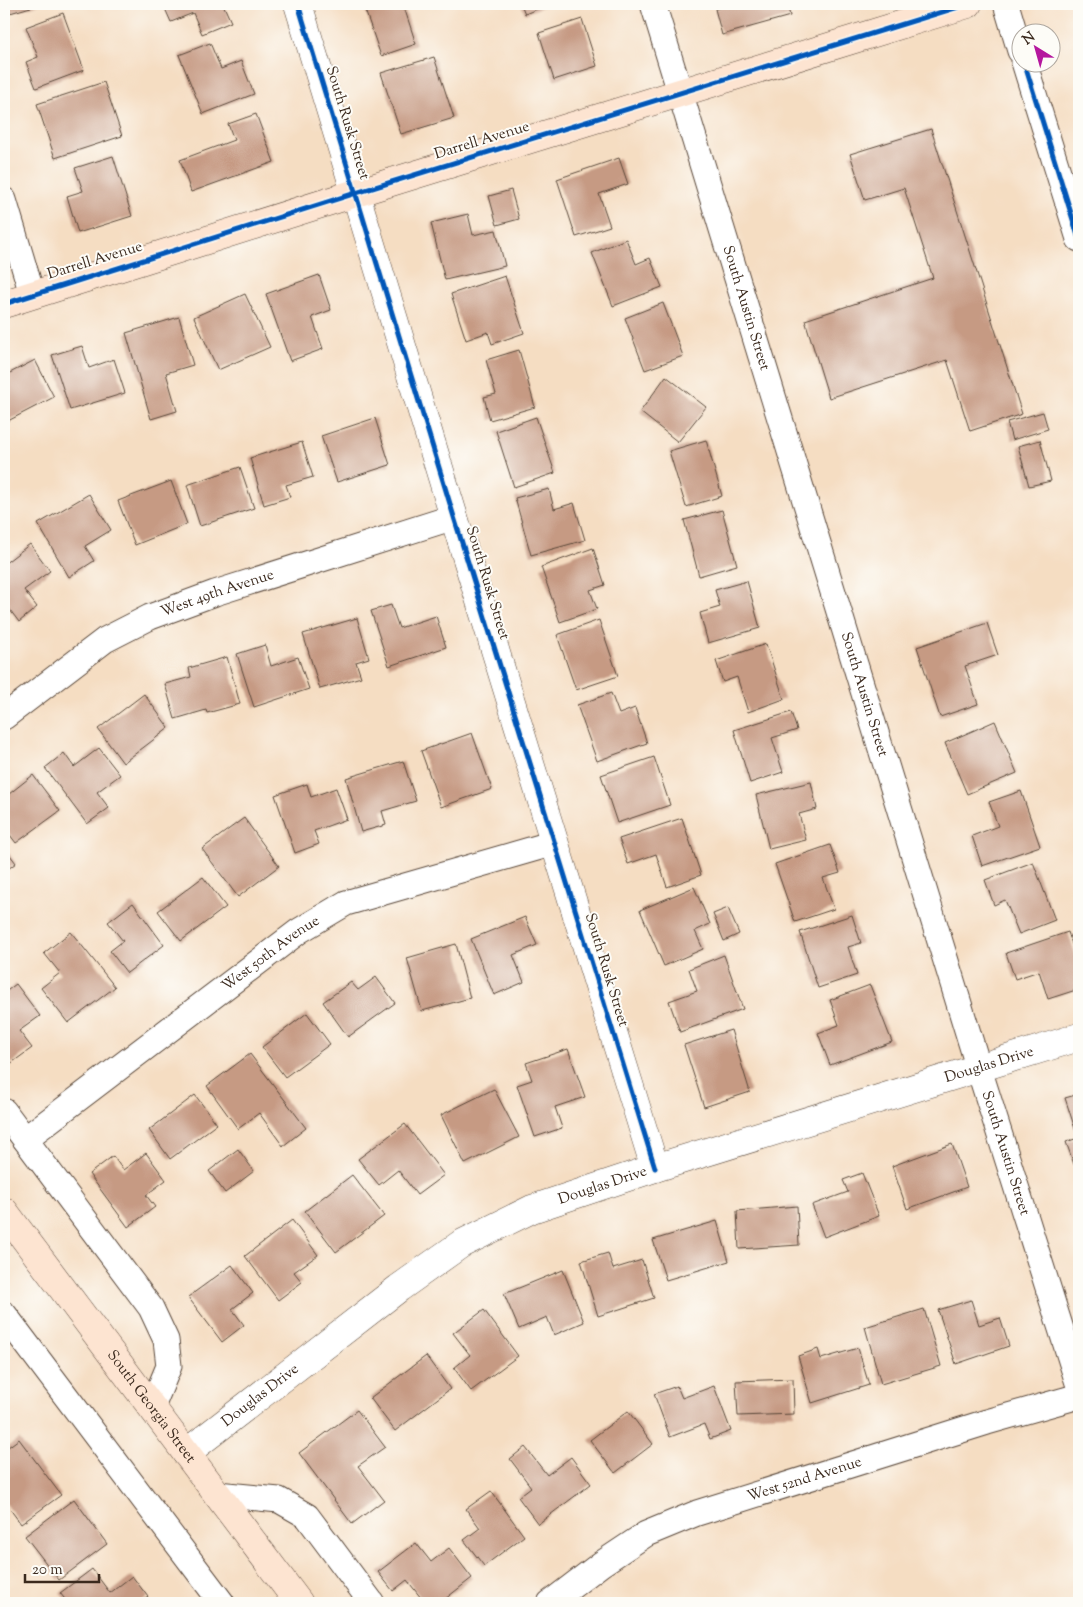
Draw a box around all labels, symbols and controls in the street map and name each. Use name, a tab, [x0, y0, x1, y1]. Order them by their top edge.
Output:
north arrow	[1010, 22, 1060, 72]
text: N	[1019, 28, 1040, 51]
street label: South Rusk Street	[320, 64, 374, 182]
street label: Darrell Avenue	[432, 117, 532, 165]
street label: Darrell Avenue	[45, 237, 145, 285]
street label: South Austin Street	[717, 243, 775, 373]
street label: South Rusk Street	[460, 524, 514, 642]
street label: West 49th Avenue	[158, 564, 277, 623]
street label: South Austin Street	[835, 629, 893, 759]
street label: West 50th Avenue	[217, 911, 324, 996]
street label: South Rusk Street	[579, 911, 633, 1029]
street label: Douglas Drive	[942, 1041, 1036, 1088]
street label: South Austin Street	[976, 1088, 1035, 1218]
street label: Douglas Drive	[555, 1161, 650, 1210]
street label: South Georgia Street	[102, 1346, 201, 1468]
street label: Douglas Drive	[217, 1359, 303, 1432]
street label: West 52nd Avenue	[744, 1451, 864, 1507]
scale bar	[25, 1552, 99, 1584]
text: 20 m	[32, 1560, 63, 1581]

